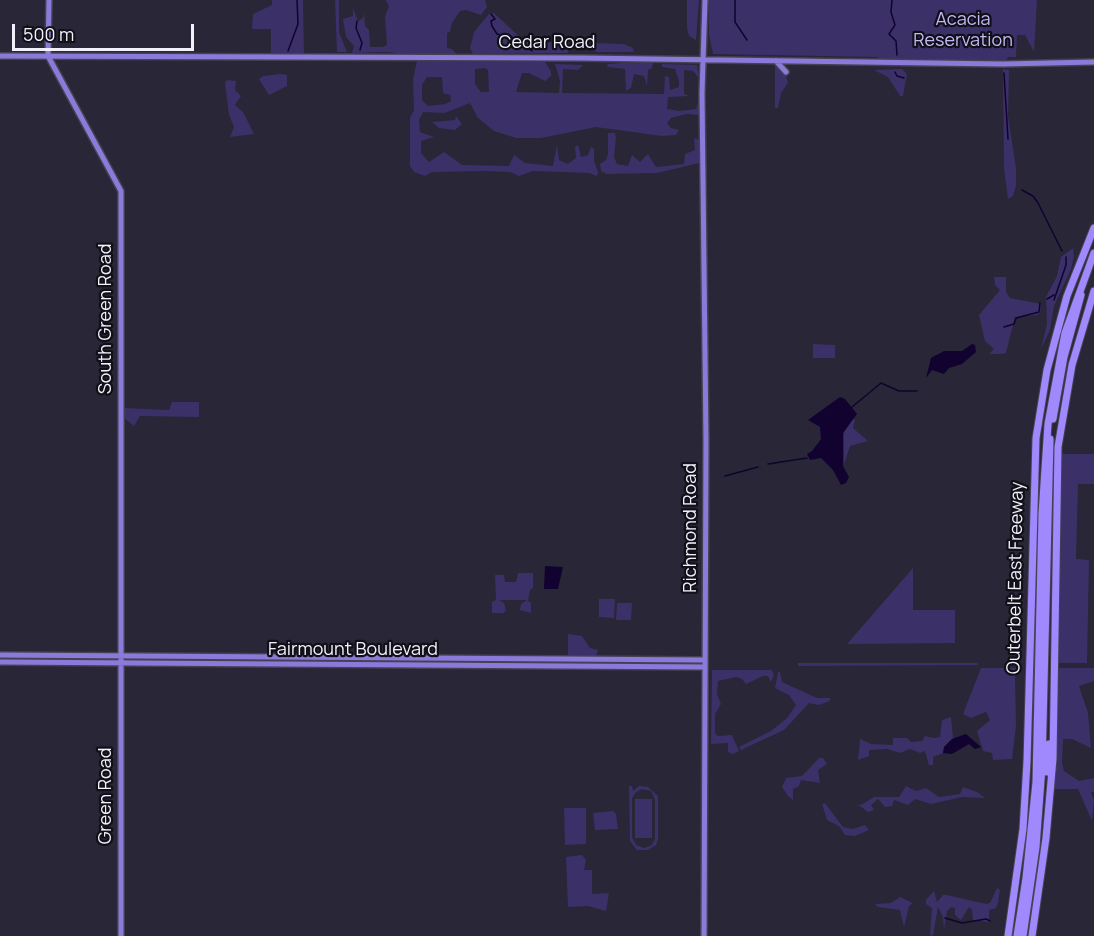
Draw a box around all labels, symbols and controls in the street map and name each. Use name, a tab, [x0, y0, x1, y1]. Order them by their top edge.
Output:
park label: Acacia Reservation	[913, 9, 1013, 52]
scale bar	[15, 12, 196, 50]
text: 500 m	[23, 22, 74, 46]
street label: Cedar Road	[499, 32, 595, 54]
street label: South Green Road	[95, 244, 117, 394]
street label: Richmond Road	[680, 463, 702, 593]
street label: Outerbelt East Freeway	[1004, 482, 1028, 674]
street label: Fairmount Boulevard	[268, 639, 438, 661]
street label: Green Road	[95, 748, 117, 844]

